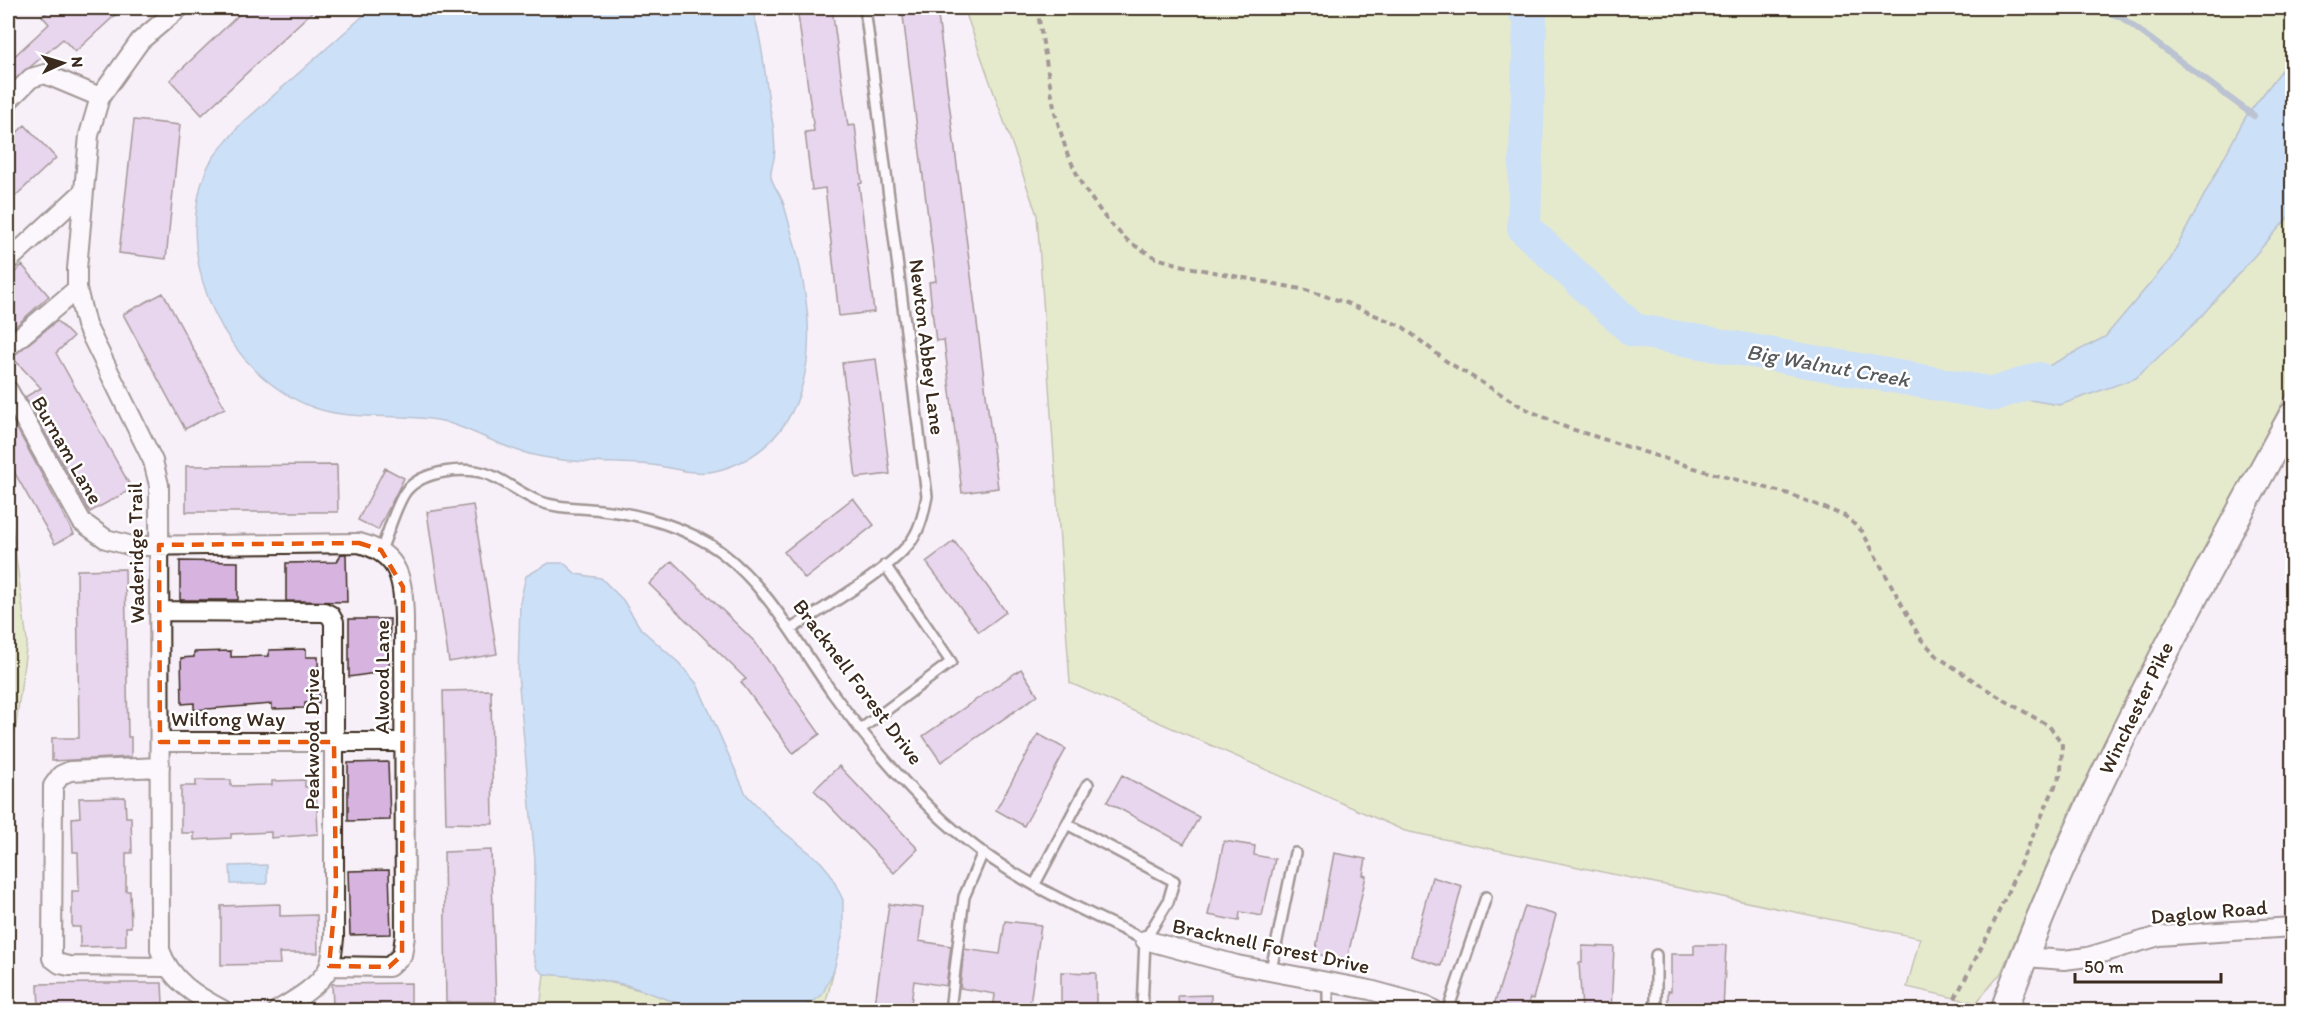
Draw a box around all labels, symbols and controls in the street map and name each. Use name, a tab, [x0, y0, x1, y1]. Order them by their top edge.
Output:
north arrow	[33, 33, 93, 93]
text: N	[68, 56, 87, 68]
street label: Newton Abbey Lane	[904, 258, 951, 436]
water label: Big Walnut Creek	[1744, 338, 1913, 393]
street label: Burnam Lane	[26, 391, 108, 508]
street label: Waderidge Trail	[122, 482, 149, 624]
street label: Bracknell Forest Drive	[788, 594, 929, 769]
street label: Alwood Lane	[369, 620, 394, 734]
street label: Winchester Pike	[2093, 637, 2178, 778]
street label: Peakwood Drive	[299, 668, 324, 810]
street label: Wilfong Way	[171, 706, 285, 731]
street label: Daglow Road	[2150, 894, 2269, 929]
street label: Bracknell Forest Drive	[1170, 912, 1372, 979]
scale bar	[2075, 946, 2220, 984]
text: 50 m	[2084, 956, 2124, 978]

